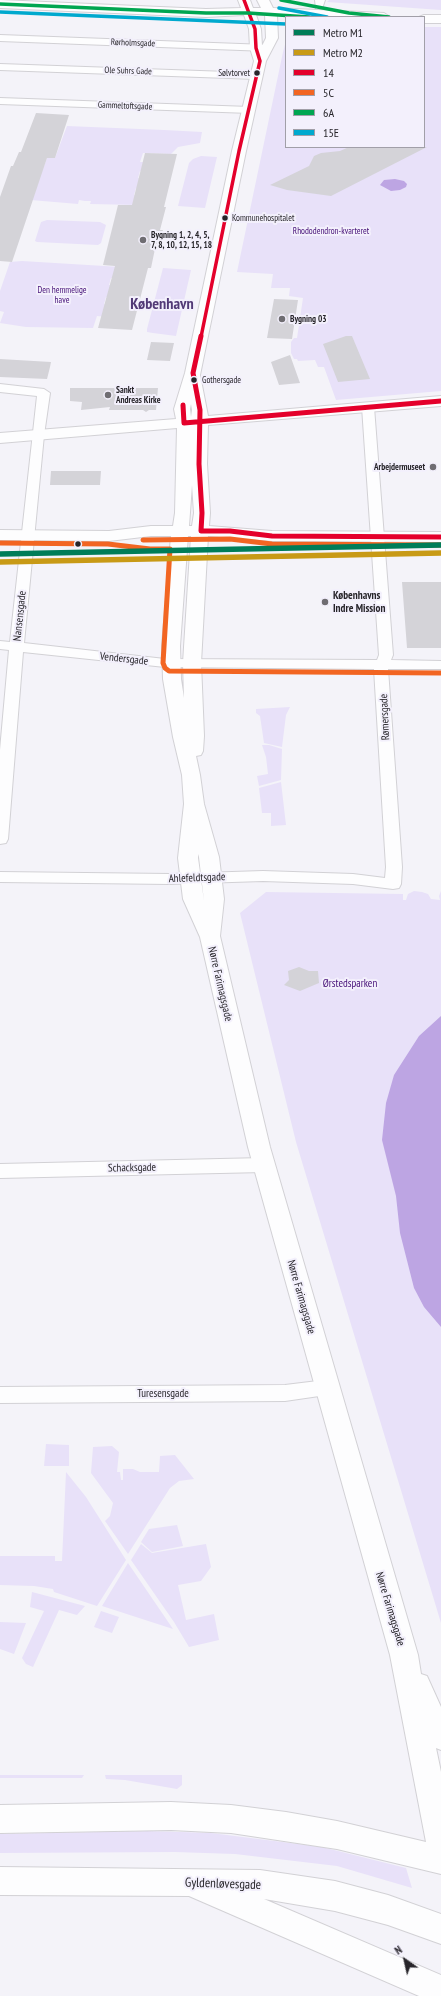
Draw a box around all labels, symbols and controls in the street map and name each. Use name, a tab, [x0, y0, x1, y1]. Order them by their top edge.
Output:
legend	[285, 16, 425, 148]
text: Metro M1	[323, 25, 363, 40]
street label: Rørholmsgade	[111, 37, 155, 49]
text: Metro M2	[323, 45, 363, 60]
street label: Ole Suhrs Gade	[104, 65, 152, 77]
text: 14	[323, 65, 334, 80]
place label: Sølvtorvet	[218, 68, 250, 78]
marker: Sølvtorvet	[252, 68, 262, 78]
text: 5C	[323, 85, 334, 100]
street label: Gammeltoftsgade	[98, 100, 152, 112]
text: 6A	[323, 105, 334, 120]
text: 15E	[323, 125, 339, 140]
marker: Kommunehospitalet	[220, 213, 230, 223]
place label: Kommunehospitalet	[232, 213, 294, 223]
park label: Rhododendron-kvarteret	[293, 226, 369, 236]
place label: Bygning 1, 2, 4, 5, 7, 8, 10, 12, 15, 18	[151, 230, 212, 251]
marker: Bygning 1, 2, 4, 5, 7, 8, 10, 12, 15, 18	[138, 235, 148, 245]
park label: Den hemmelige have	[37, 285, 87, 306]
district label: København	[130, 294, 194, 314]
marker: Bygning 03	[277, 314, 287, 324]
place label: Bygning 03	[290, 314, 326, 324]
marker: Gothersgade	[189, 375, 199, 385]
place label: Gothersgade	[202, 375, 241, 385]
place label: Sankt Andreas Kirke	[116, 385, 161, 406]
marker: Sankt Andreas Kirke	[103, 390, 113, 400]
place label: Arbejdermuseet	[374, 462, 425, 472]
marker: Arbejdermuseet	[428, 462, 438, 472]
unlabelled marker	[73, 539, 83, 549]
place label: Københavns Indre Mission	[333, 589, 385, 615]
street label: Nansensgade	[11, 590, 29, 642]
marker: Københavns Indre Mission	[320, 597, 330, 607]
street label: Vendersgade	[99, 650, 149, 668]
street label: Rømersgade	[377, 693, 393, 741]
street label: Ahlefeldtsgade	[168, 870, 226, 886]
street label: Nørre Farimagsgade	[205, 945, 235, 1023]
park label: Ørstedsparken	[323, 977, 377, 991]
street label: Schacksgade	[108, 1161, 156, 1175]
street label: Nørre Farimagsgade	[284, 1258, 318, 1336]
street label: Turesensgade	[137, 1387, 189, 1401]
street label: Nørre Farimagsgade	[373, 1571, 407, 1647]
street label: Gyldenløvesgade	[185, 1875, 261, 1893]
north arrow	[385, 1940, 425, 1980]
text: N	[392, 1943, 405, 1958]

